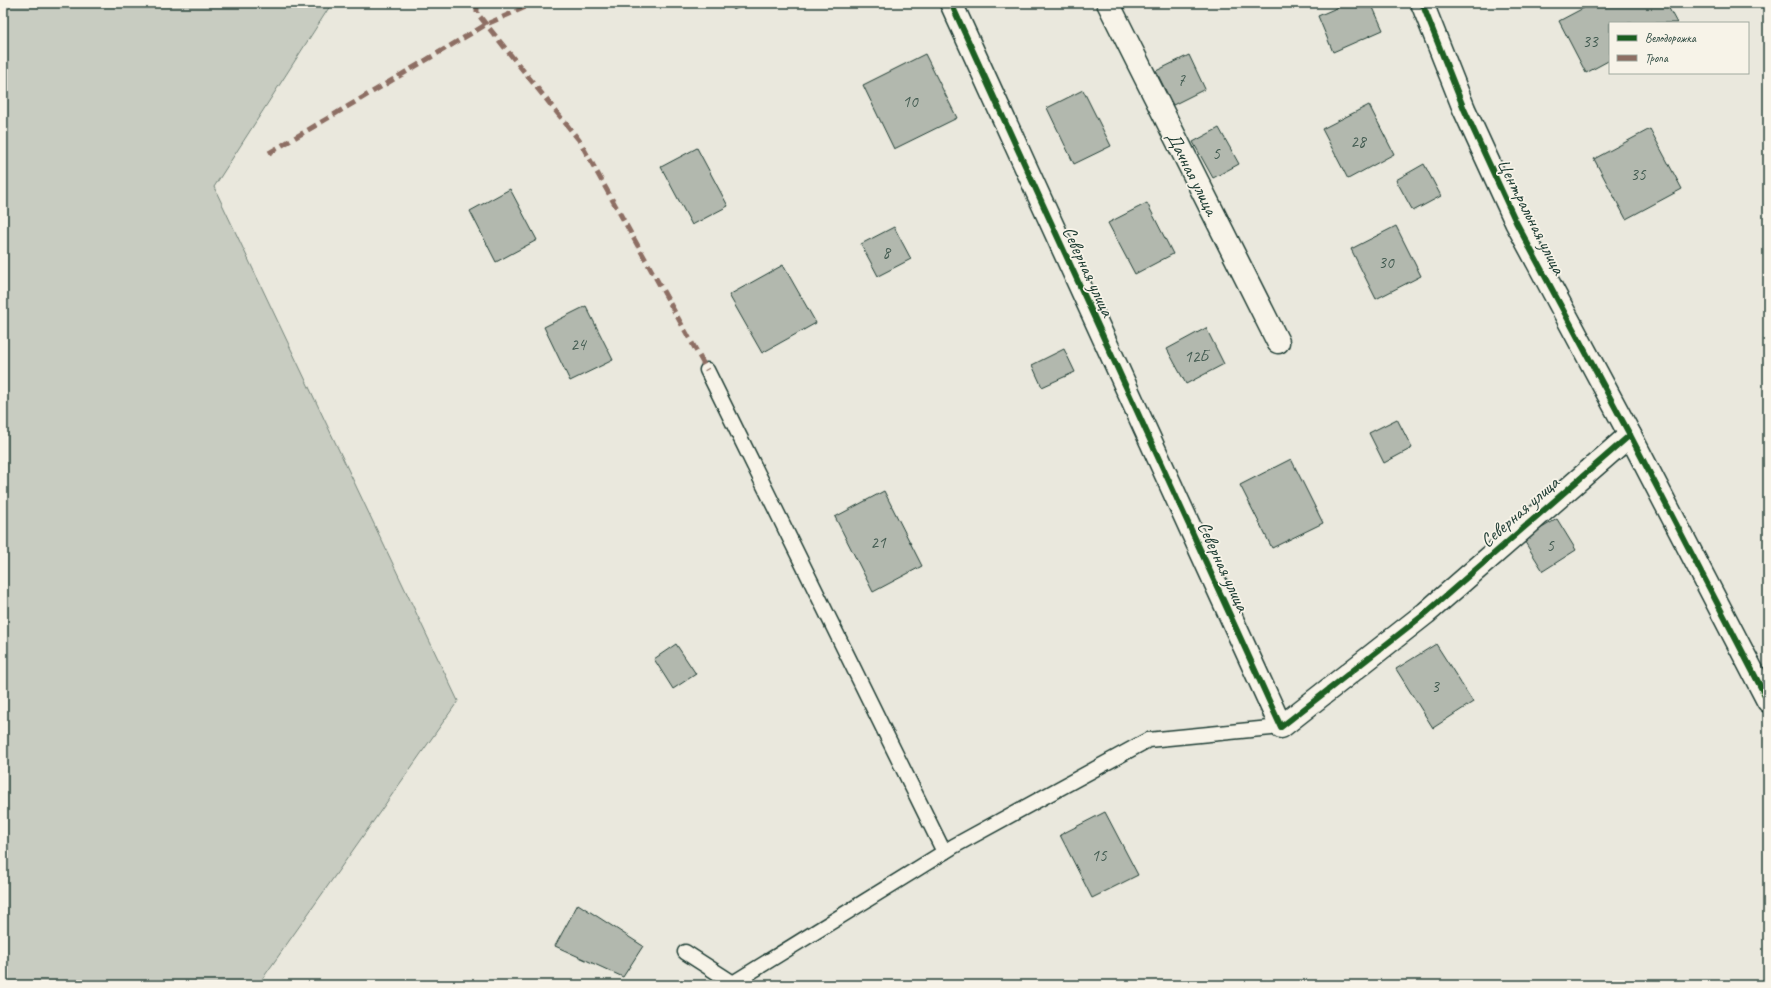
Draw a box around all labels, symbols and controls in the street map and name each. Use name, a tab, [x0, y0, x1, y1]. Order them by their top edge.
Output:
legend	[1609, 22, 1749, 74]
text: Велодорожка	[1645, 30, 1697, 46]
house number: 33	[1582, 31, 1599, 52]
text: Тропа	[1645, 50, 1669, 66]
house number: 7	[1177, 70, 1186, 91]
house number: 10	[902, 91, 919, 112]
street label: Дачная улица	[1161, 128, 1224, 221]
house number: 28	[1350, 131, 1368, 152]
house number: 5	[1212, 143, 1221, 164]
street label: Центральная улица	[1492, 154, 1571, 280]
house number: 35	[1630, 164, 1647, 185]
street label: Северная улица	[1057, 222, 1120, 322]
house number: 8	[882, 242, 892, 263]
house number: 30	[1378, 252, 1395, 273]
house number: 24	[570, 334, 588, 355]
house number: 12Б	[1184, 346, 1211, 367]
street label: Северная улица	[1475, 470, 1565, 553]
street label: Северная улица	[1192, 517, 1255, 617]
house number: 21	[870, 532, 887, 553]
house number: 5	[1546, 535, 1555, 556]
house number: 3	[1431, 676, 1440, 697]
house number: 15	[1091, 845, 1108, 866]

